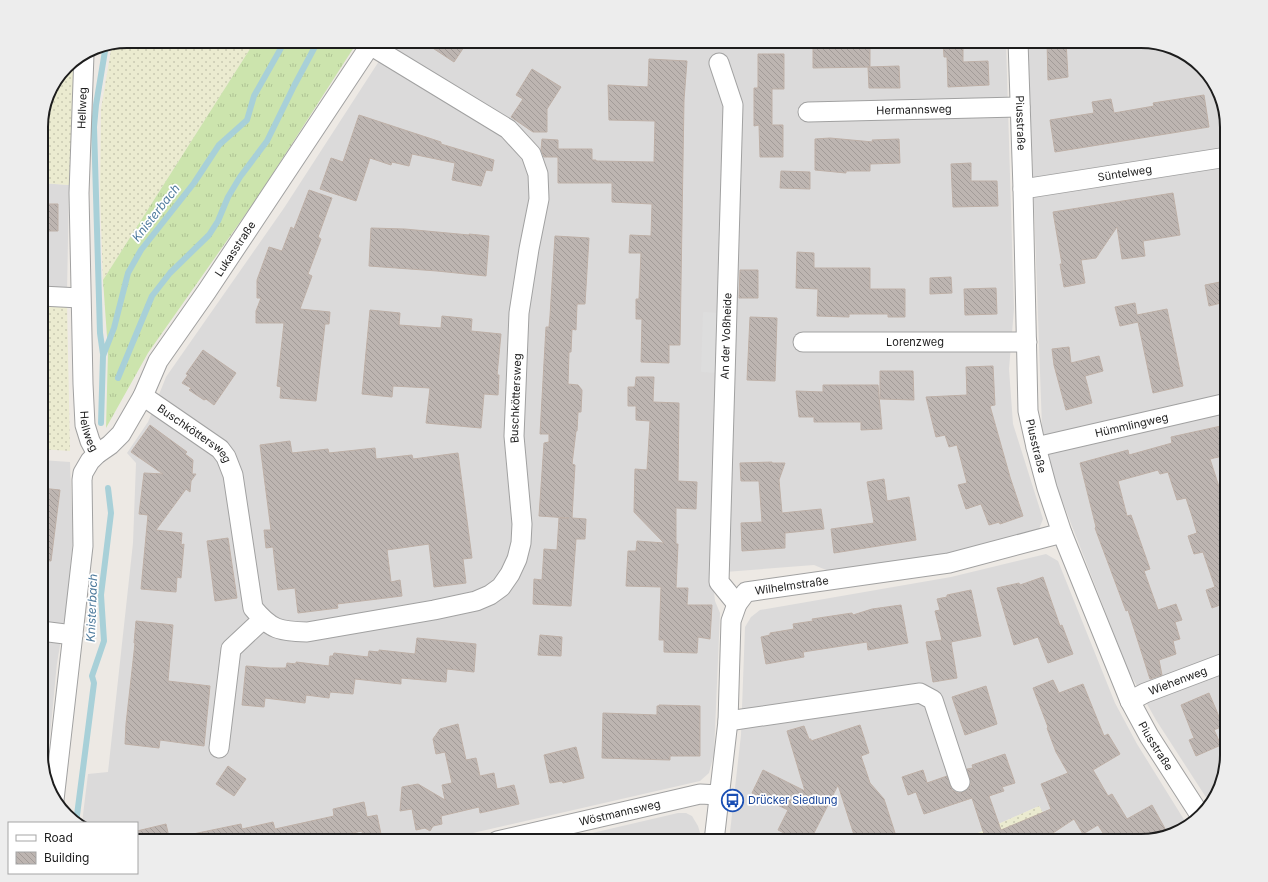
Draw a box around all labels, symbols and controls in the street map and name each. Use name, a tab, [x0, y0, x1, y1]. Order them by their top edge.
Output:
street label: Hellweg	[74, 87, 90, 129]
street label: Piusstraße	[1013, 95, 1029, 151]
street label: Hermannsweg	[876, 102, 952, 117]
street label: Süntelweg	[1097, 162, 1153, 184]
water label: Knisterbach	[129, 181, 183, 244]
street label: Lukasstraße	[212, 218, 259, 279]
street label: An der Voßheide	[717, 292, 735, 380]
street label: Lorenzweg	[886, 335, 944, 349]
street label: Buschköttersweg	[507, 353, 524, 444]
street label: Buschköttersweg	[155, 401, 235, 465]
street label: Hümmlingweg	[1094, 410, 1169, 440]
street label: Hellweg	[77, 411, 101, 454]
street label: Piusstraße	[1023, 418, 1050, 474]
water label: Knisterbach	[83, 573, 100, 642]
street label: Wilhelmstraße	[754, 573, 829, 598]
street label: Wiehenweg	[1147, 663, 1209, 698]
street label: Piusstraße	[1135, 719, 1176, 773]
bus stop icon: Drücker Siedlung	[719, 787, 745, 813]
place label: Drücker Siedlung	[748, 793, 838, 807]
street label: Wöstmannsweg	[578, 796, 662, 829]
legend	[8, 822, 138, 874]
text: Road	[44, 830, 73, 845]
text: Building	[44, 850, 89, 865]

